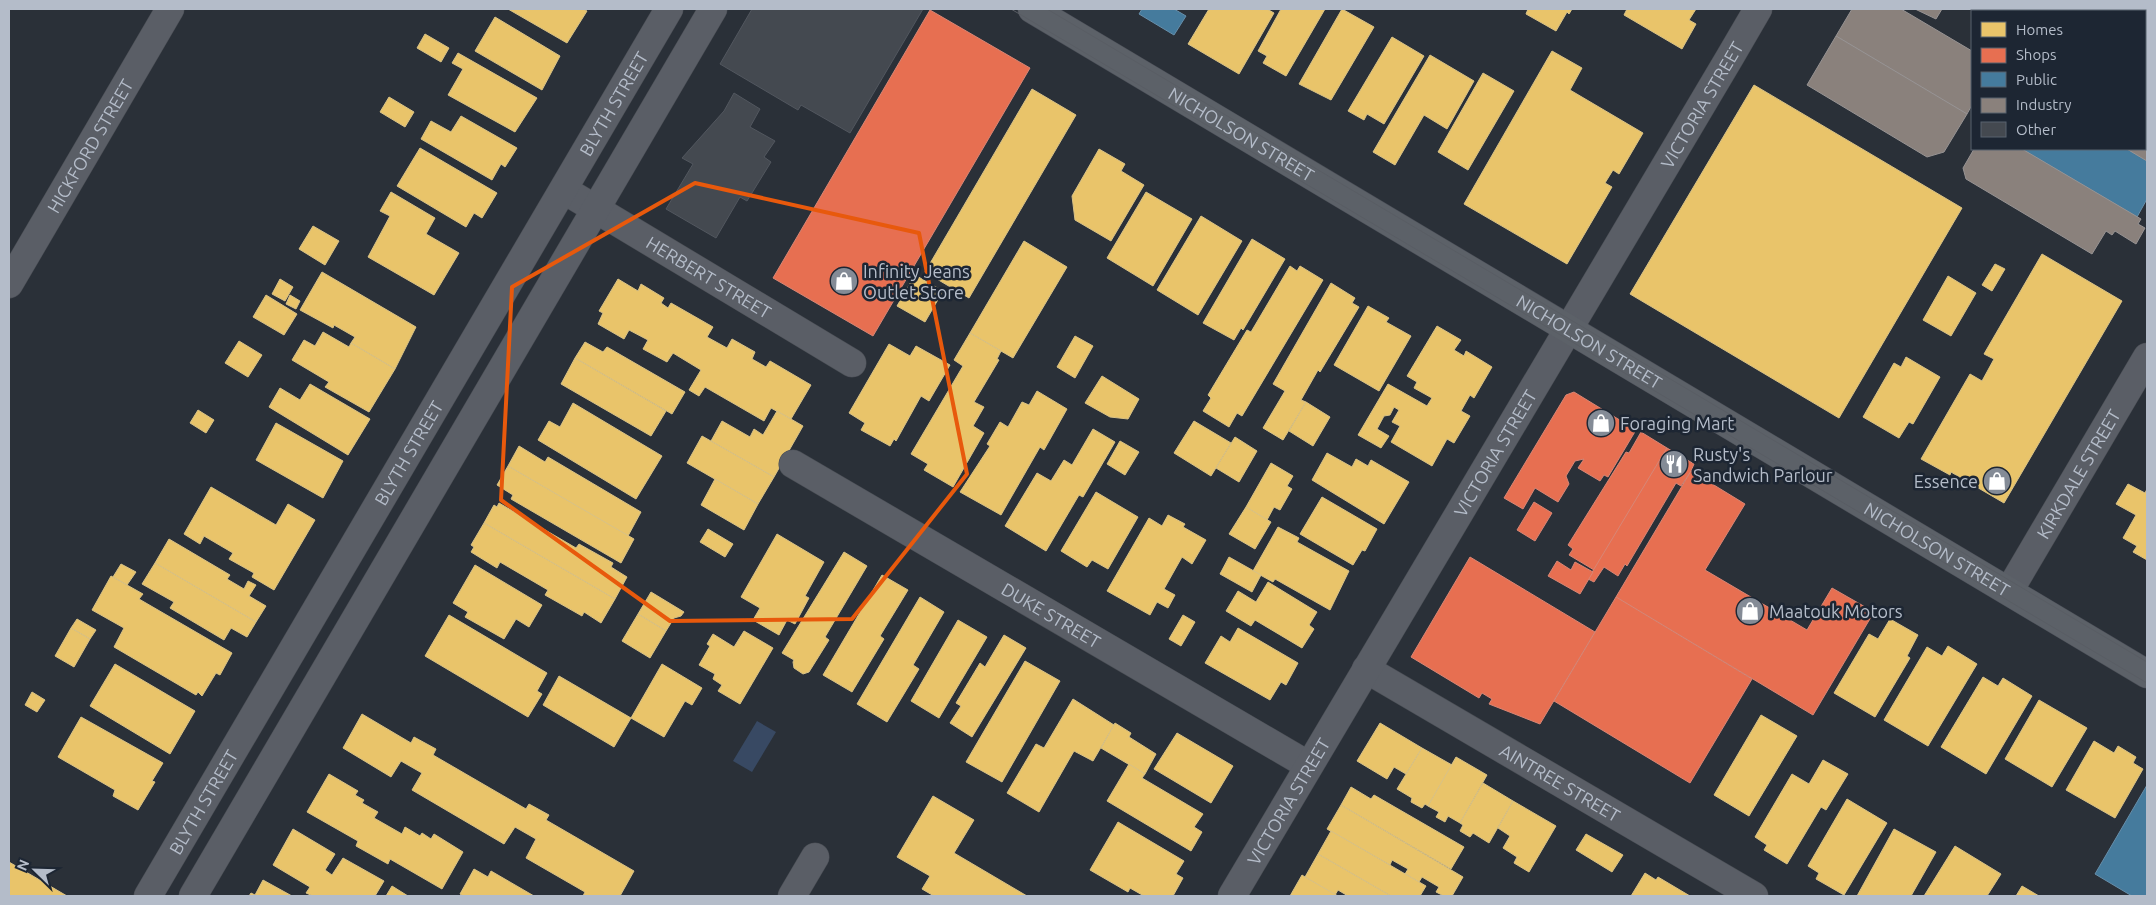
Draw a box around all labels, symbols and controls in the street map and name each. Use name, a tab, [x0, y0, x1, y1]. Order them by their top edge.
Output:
legend	[1971, 10, 2146, 150]
text: Homes	[2016, 21, 2063, 38]
street label: VICTORIA STREET	[1656, 38, 1747, 172]
text: Shops	[2016, 46, 2057, 63]
street label: BLYTH STREET	[575, 48, 652, 159]
text: Public	[2016, 71, 2057, 88]
street label: HICKFORD STREET	[43, 75, 137, 216]
street label: NICHOLSON STREET	[1165, 83, 1318, 185]
text: Industry	[2016, 96, 2071, 113]
text: Other	[2016, 121, 2056, 138]
street label: HERBERT STREET	[643, 232, 775, 322]
place label: Infinity Jeans Outlet Store	[863, 261, 970, 302]
shop icon: Infinity Jeans Outlet Store	[829, 266, 859, 296]
street label: NICHOLSON STREET	[1513, 290, 1666, 392]
street label: VICTORIA STREET	[1450, 386, 1540, 520]
street label: BLYTH STREET	[370, 397, 447, 508]
street label: KIRKDALE STREET	[2032, 406, 2124, 542]
shop icon: Foraging Mart	[1586, 408, 1616, 438]
place label: Foraging Mart	[1620, 413, 1734, 433]
place label: Rusty's Sandwich Parlour	[1693, 444, 1833, 485]
restaurant icon: Rusty's Sandwich Parlour	[1659, 449, 1689, 479]
shop icon: Essence	[1982, 466, 2012, 496]
place label: Essence	[1914, 471, 1978, 491]
street label: NICHOLSON STREET	[1861, 498, 2014, 600]
street label: DUKE STREET	[998, 578, 1104, 652]
shop icon: Maatouk Motors	[1735, 596, 1765, 626]
place label: Maatouk Motors	[1769, 601, 1903, 621]
street label: VICTORIA STREET	[1243, 735, 1333, 868]
street label: AINTREE STREET	[1497, 740, 1624, 826]
street label: BLYTH STREET	[165, 746, 242, 858]
north arrow	[10, 845, 60, 895]
text: N	[14, 857, 32, 873]

